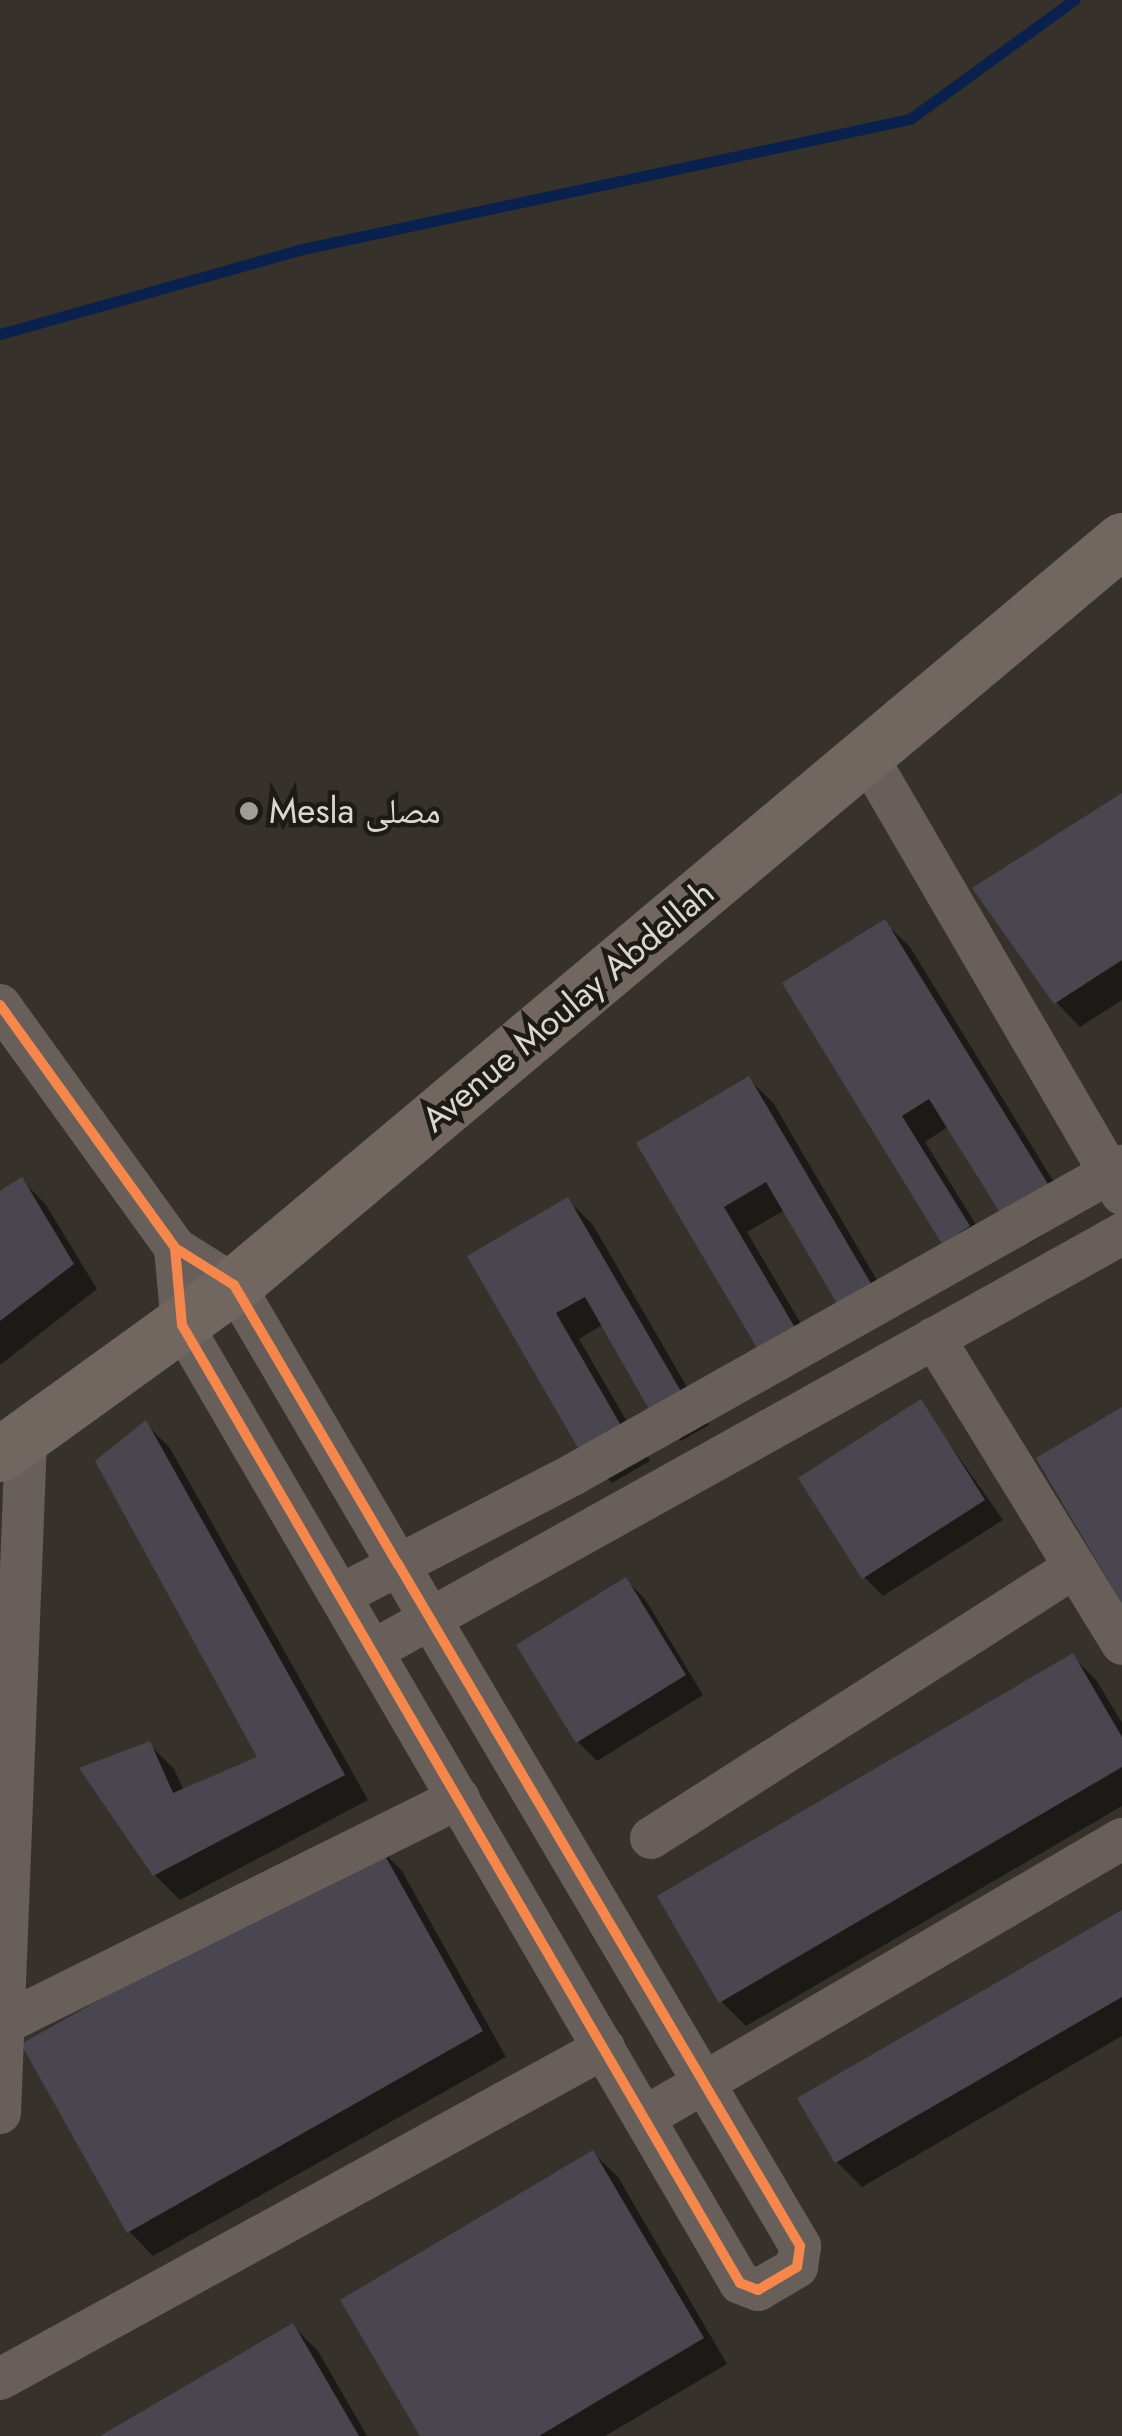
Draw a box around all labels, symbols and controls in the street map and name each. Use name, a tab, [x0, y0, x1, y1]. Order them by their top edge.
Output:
place label: Mesla مصلى	[269, 790, 441, 832]
marker: Mesla مصلى	[238, 800, 260, 822]
street label: Avenue Moulay Abdellah	[413, 872, 723, 1140]

